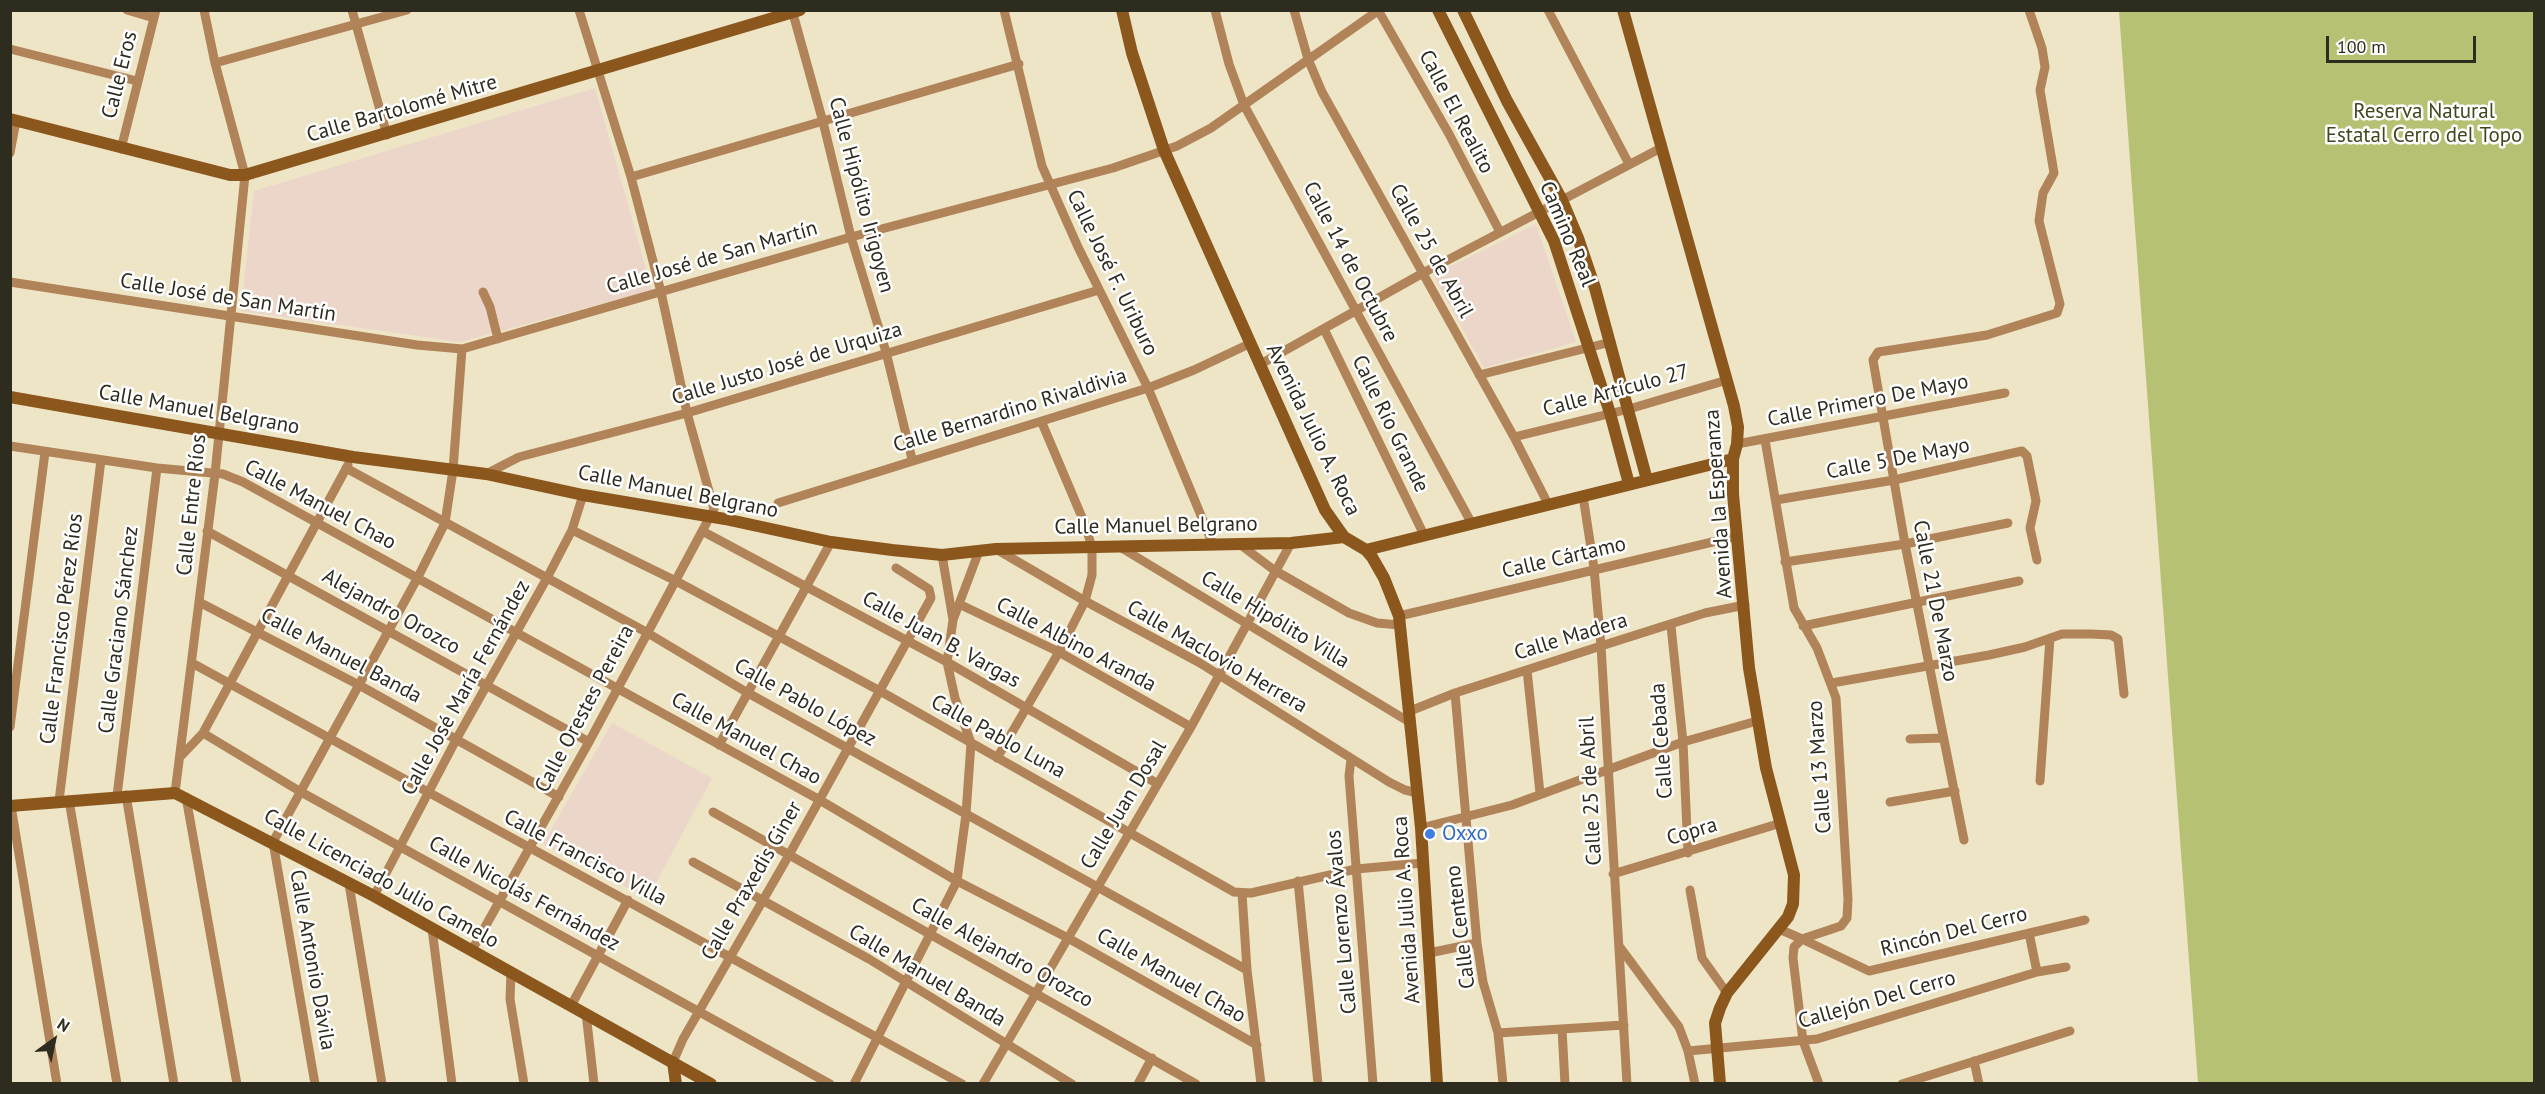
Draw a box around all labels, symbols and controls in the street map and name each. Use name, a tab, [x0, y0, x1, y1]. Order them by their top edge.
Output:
scale bar	[2329, 24, 2479, 62]
street label: Calle Eros	[97, 29, 143, 121]
text: 100 m	[2337, 35, 2386, 58]
street label: Calle El Realito	[1413, 46, 1499, 178]
street label: Calle Bartolomé Mitre	[304, 70, 500, 148]
street label: Calle Hipólito Irigoyen	[823, 95, 899, 295]
park label: Reserva Natural Estatal Cerro del Topo	[2326, 99, 2522, 149]
street label: Calle 14 de Octubre	[1297, 177, 1403, 347]
street label: Camino Real	[1534, 178, 1600, 290]
street label: Calle 25 de Abril	[1384, 180, 1478, 322]
street label: Calle José F. Uriburo	[1061, 186, 1163, 360]
street label: Calle José de San Martín	[604, 216, 820, 300]
street label: Calle José de San Martín	[118, 268, 338, 328]
street label: Calle Justo José de Urquiza	[669, 317, 905, 411]
street label: Avenida Julio A. Roca	[1260, 340, 1366, 520]
street label: Calle Río Grande	[1346, 351, 1434, 497]
street label: Calle Artículo 27	[1540, 359, 1692, 423]
street label: Calle Bernardino Rivaldivia	[890, 363, 1130, 459]
street label: Calle Primero De Mayo	[1766, 369, 1970, 433]
street label: Calle Manuel Belgrano	[97, 380, 301, 440]
street label: Avenida la Esperanza	[1700, 409, 1738, 599]
street label: Calle Entre Ríos	[172, 433, 212, 577]
street label: Calle 5 De Mayo	[1824, 433, 1972, 485]
street label: Calle Manuel Chao	[240, 454, 400, 556]
street label: Calle Manuel Belgrano	[576, 460, 780, 524]
street label: Calle Francisco Pérez Ríos	[35, 512, 89, 746]
street label: Calle Manuel Belgrano	[1054, 512, 1258, 540]
street label: Calle 21 De Marzo	[1907, 518, 1963, 684]
street label: Calle Graciano Sánchez	[94, 525, 144, 735]
street label: Calle Cártamo	[1499, 531, 1629, 585]
street label: Alejandro Orozco	[318, 564, 464, 660]
street label: Calle Hipólito Villa	[1196, 566, 1354, 674]
street label: Calle José María Fernández	[396, 576, 536, 800]
street label: Calle Juan B. Vargas	[858, 586, 1024, 694]
street label: Calle Albino Aranda	[992, 592, 1160, 698]
street label: Calle Maclovio Herrera	[1122, 595, 1312, 719]
street label: Calle Manuel Banda	[256, 603, 426, 709]
street label: Calle Madera	[1511, 608, 1631, 666]
street label: Calle Orestes Pereira	[530, 621, 640, 797]
street label: Calle Pablo López	[730, 654, 880, 752]
street label: Calle Cebada	[1645, 682, 1679, 800]
street label: Calle Manuel Chao	[666, 687, 826, 791]
street label: Calle Pablo Luna	[926, 690, 1070, 784]
street label: Calle 13 Marzo	[1803, 700, 1837, 834]
street label: Calle 25 de Abril	[1575, 716, 1607, 866]
street label: Calle Juan Dosal	[1076, 736, 1172, 874]
street label: Calle Praxedis Giner	[696, 797, 808, 965]
street label: Calle Licenciado Julio Camelo	[259, 804, 503, 954]
street label: Calle Francisco Villa	[499, 805, 671, 911]
street label: Copra	[1664, 812, 1720, 852]
street label: Avenida Julio A. Roca	[1388, 815, 1426, 1005]
place label: Oxxo	[1442, 821, 1488, 847]
marker: Oxxo	[1423, 827, 1437, 841]
street label: Calle Lorenzo Ávalos	[1321, 829, 1363, 1015]
street label: Calle Nicolás Fernández	[424, 831, 624, 957]
street label: Calle Centeno	[1441, 864, 1481, 990]
street label: Calle Antonio Dávila	[284, 868, 340, 1052]
street label: Calle Alejandro Orozco	[907, 892, 1097, 1014]
street label: Rincón Del Cerro	[1878, 902, 2030, 962]
street label: Calle Manuel Banda	[844, 919, 1010, 1033]
street label: Calle Manuel Chao	[1092, 923, 1250, 1029]
street label: Callejón Del Cerro	[1795, 965, 1959, 1035]
north arrow	[24, 1010, 84, 1070]
text: N	[54, 1014, 74, 1036]

